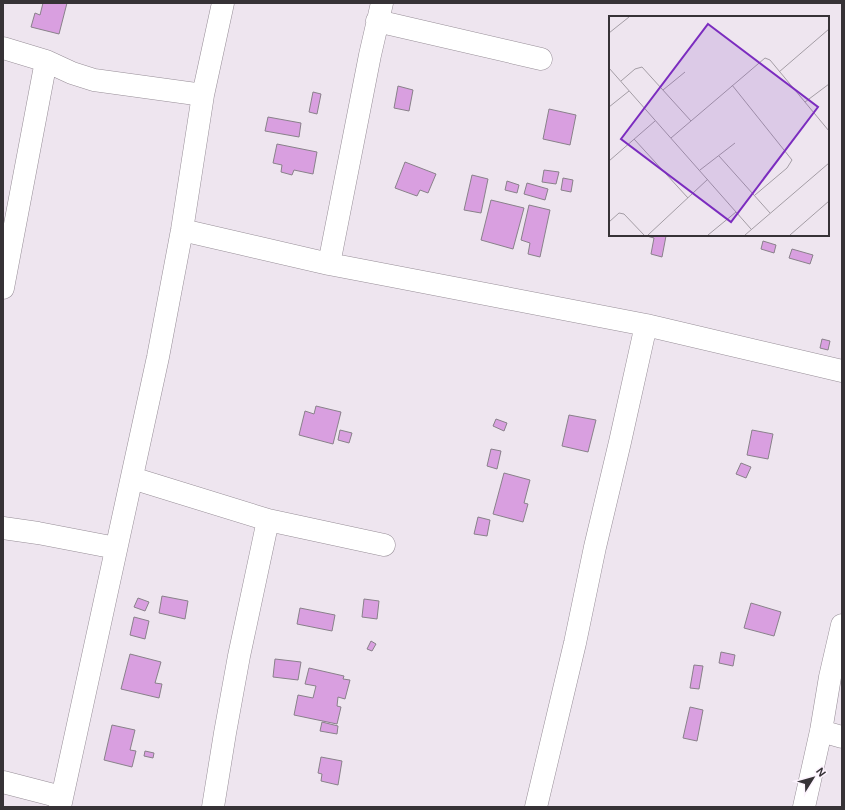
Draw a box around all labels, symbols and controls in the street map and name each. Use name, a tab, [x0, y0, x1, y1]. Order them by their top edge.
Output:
inset map	[609, 16, 829, 236]
north arrow	[793, 758, 833, 798]
text: N	[813, 765, 829, 779]

